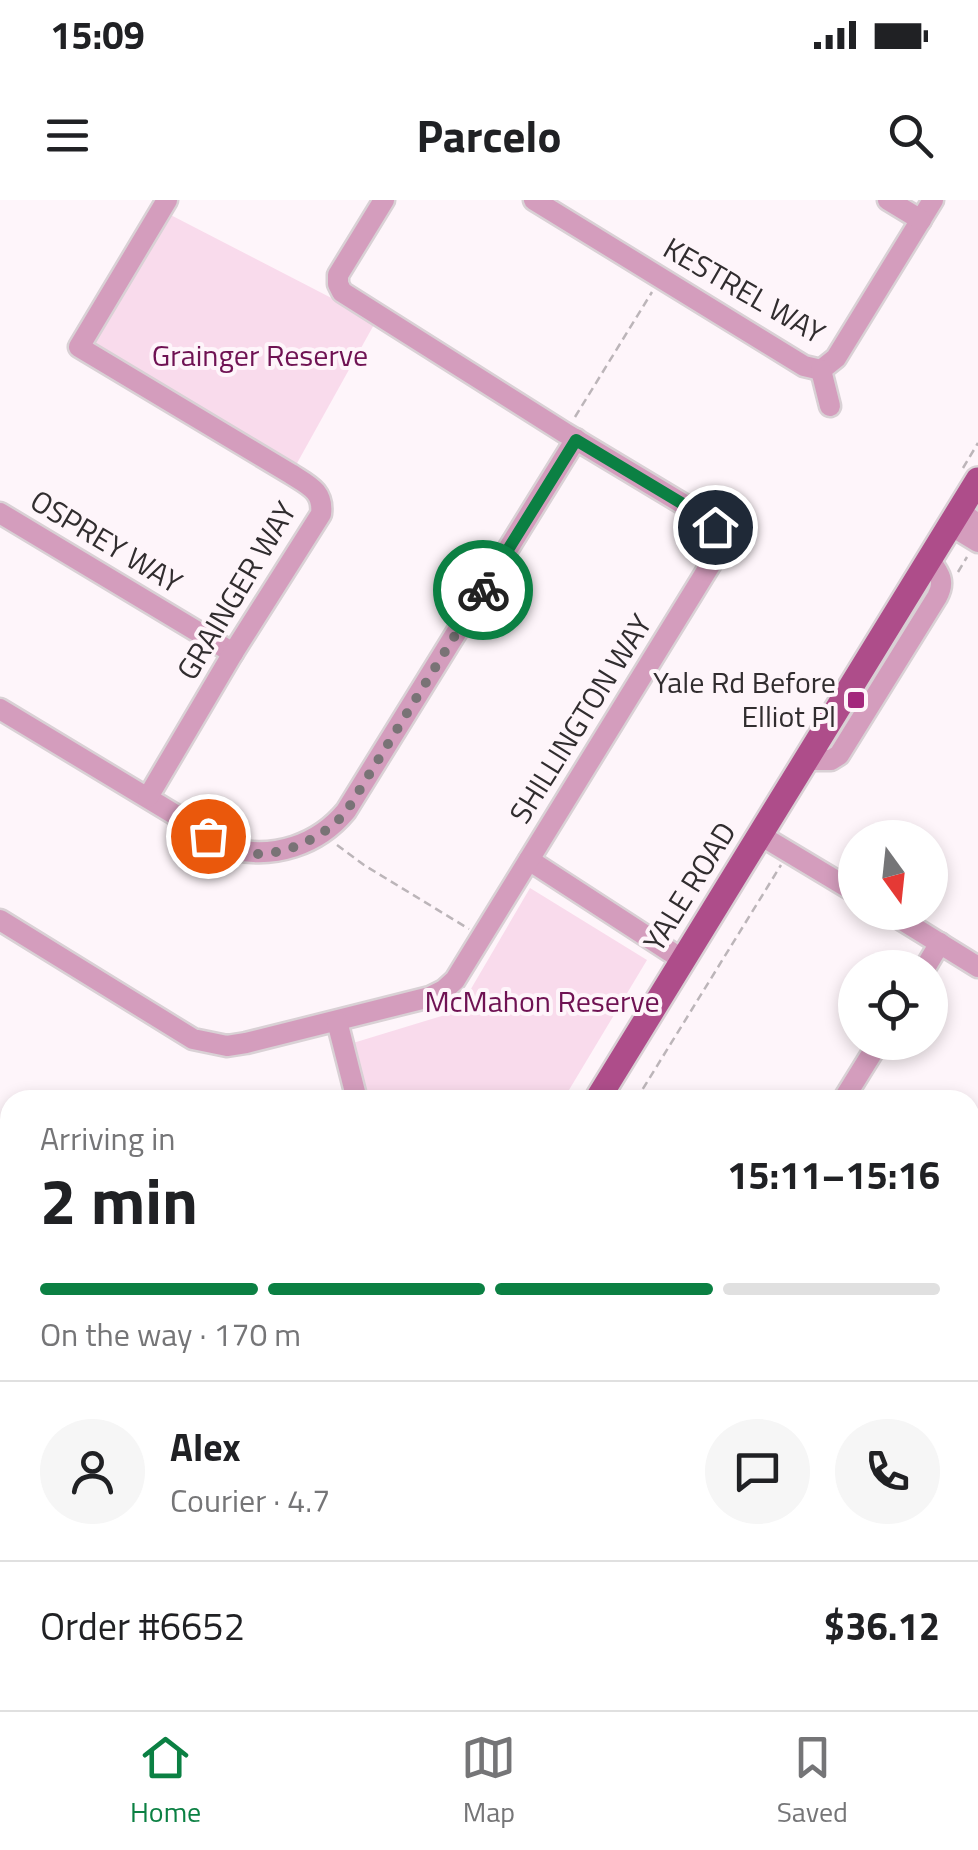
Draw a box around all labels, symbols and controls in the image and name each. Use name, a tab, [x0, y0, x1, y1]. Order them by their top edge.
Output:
text: 15:09	[50, 6, 145, 64]
text: Parcelo	[417, 101, 561, 169]
icon: menu	[40, 108, 95, 163]
icon: search	[883, 108, 938, 163]
street label: KESTREL WAY	[655, 225, 834, 355]
park label: Grainger Reserve	[152, 332, 368, 378]
street label: OSPREY WAY	[22, 478, 191, 605]
pin	[673, 485, 758, 570]
street label: GRAINGER WAY	[165, 493, 308, 688]
icon: home	[688, 500, 743, 555]
courier	[433, 540, 533, 640]
icon: bike	[456, 563, 511, 618]
street label: SHILLINGTON WAY	[497, 605, 663, 832]
place label: Yale Rd Before Elliot Pl	[653, 659, 836, 739]
marker: Yale Rd Before Elliot Pl	[845, 689, 867, 711]
pin	[166, 794, 251, 879]
icon: bag	[181, 809, 236, 864]
street label: YALE ROAD	[631, 813, 747, 960]
north arrow	[838, 820, 948, 930]
map controls	[838, 820, 948, 1060]
button: locate	[838, 950, 948, 1060]
park label: McMahon Reserve	[424, 978, 660, 1024]
text: Arriving in	[40, 1114, 176, 1162]
text: 15:11–15:16	[727, 1146, 940, 1204]
text: 2 min	[40, 1150, 198, 1249]
text: On the way · 170 m	[40, 1310, 301, 1358]
text: Alex	[170, 1418, 241, 1476]
button: person	[40, 1419, 145, 1524]
button: chat	[705, 1419, 810, 1524]
button: phone	[835, 1419, 940, 1524]
text: Courier · 4.7	[170, 1476, 330, 1524]
text: Order #6652	[40, 1597, 245, 1655]
text: $36.12	[824, 1597, 940, 1655]
tab: Home	[130, 1730, 201, 1833]
tab: Map	[461, 1730, 516, 1833]
tab: Saved	[777, 1730, 848, 1833]

